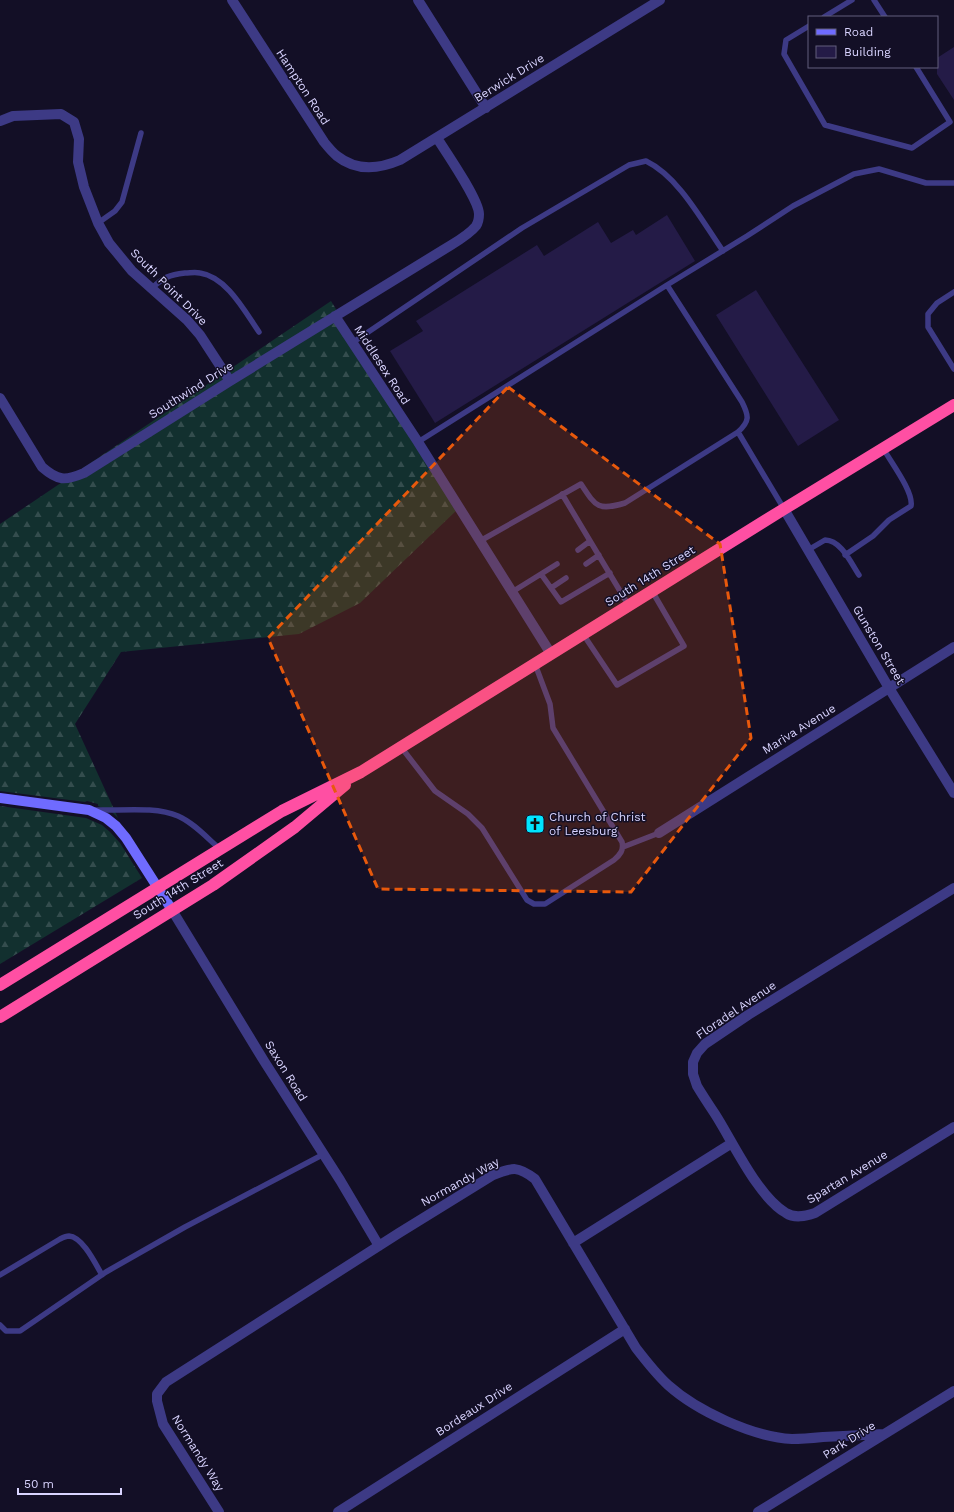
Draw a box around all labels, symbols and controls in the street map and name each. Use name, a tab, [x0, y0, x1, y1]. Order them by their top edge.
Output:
legend	[808, 16, 938, 68]
text: Road	[844, 25, 873, 39]
text: Building	[844, 45, 891, 59]
street label: Hampton Road	[273, 47, 333, 127]
street label: Berwick Drive	[471, 51, 547, 105]
street label: South Point Drive	[128, 246, 210, 328]
street label: Middlesex Road	[351, 323, 413, 407]
street label: Southwind Drive	[146, 358, 236, 422]
street label: South 14th Street	[602, 543, 698, 609]
street label: Gunston Street	[850, 603, 908, 687]
street label: Mariva Avenue	[760, 701, 838, 757]
place label: Church of Christ of Leesburg	[549, 810, 646, 838]
church icon: Church of Christ of Leesburg	[524, 813, 546, 835]
street label: South 14th Street	[130, 856, 226, 922]
street label: Floradel Avenue	[693, 978, 779, 1042]
street label: Saxon Road	[262, 1038, 310, 1104]
street label: Spartan Avenue	[804, 1147, 890, 1207]
street label: Normandy Way	[418, 1154, 502, 1209]
street label: Bordeaux Drive	[433, 1379, 515, 1439]
street label: Normandy Way	[169, 1412, 228, 1494]
street label: Park Drive	[820, 1418, 878, 1462]
scale bar	[18, 1470, 121, 1496]
text: 50 m	[24, 1477, 54, 1491]

